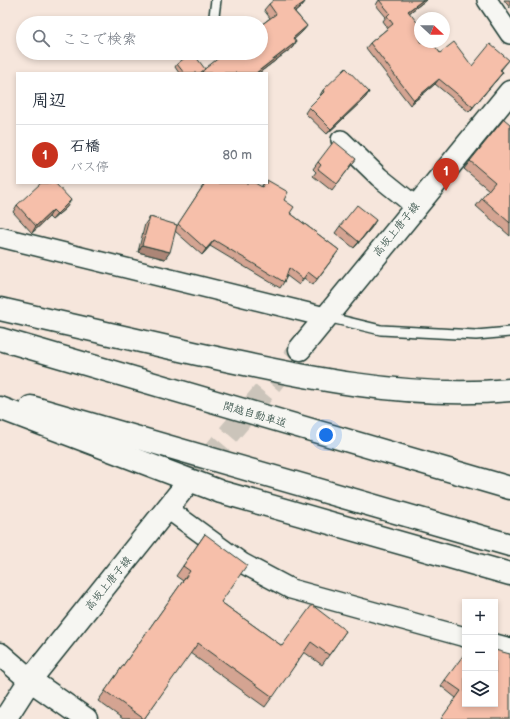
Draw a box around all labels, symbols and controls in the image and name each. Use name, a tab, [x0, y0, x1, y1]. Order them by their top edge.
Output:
north arrow	[414, 12, 450, 48]
search box	[16, 16, 268, 60]
icon: search	[30, 27, 52, 49]
text: ここで検索	[62, 30, 137, 49]
text: 周辺	[32, 91, 66, 111]
text: 石橋	[70, 137, 100, 156]
text: 1	[42, 147, 48, 163]
text: 80 m	[223, 147, 252, 163]
pin: 1	[433, 158, 459, 191]
text: バス停	[70, 159, 109, 175]
street label: 高坂上唐子線	[371, 200, 422, 259]
street label: 関越自動車道	[221, 399, 288, 430]
your location	[316, 425, 336, 445]
street label: 高坂上唐子線	[83, 554, 134, 613]
map controls	[462, 599, 498, 707]
button: +	[462, 599, 498, 635]
button: −	[462, 635, 498, 671]
button: layers	[462, 671, 498, 707]

